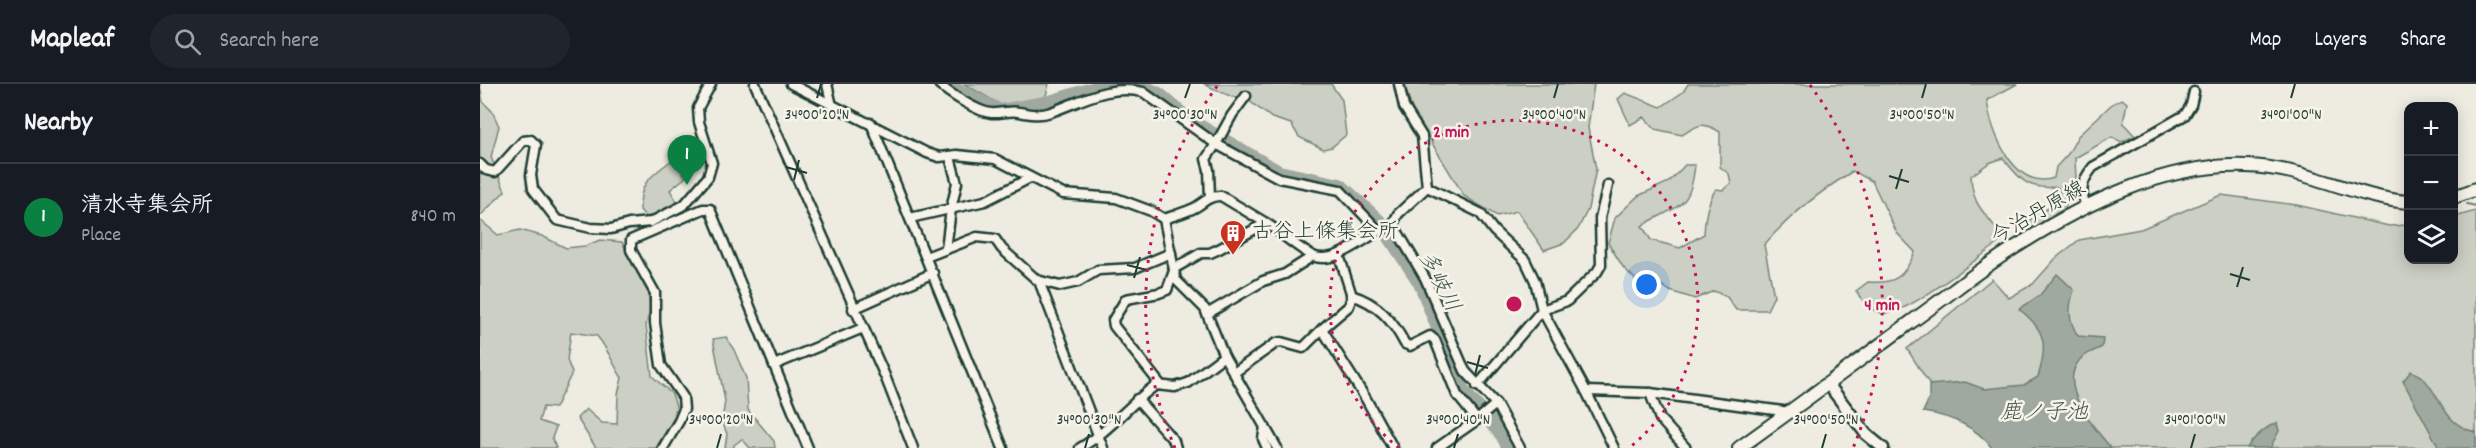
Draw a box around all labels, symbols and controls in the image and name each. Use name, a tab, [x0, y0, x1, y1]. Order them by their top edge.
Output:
search box	[150, 14, 570, 68]
text: Mapleaf	[30, 21, 114, 61]
icon: search	[171, 25, 204, 58]
text: Search here	[219, 26, 319, 57]
text: Map	[2250, 26, 2281, 56]
text: Layers	[2314, 26, 2367, 56]
text: Share	[2400, 26, 2446, 56]
map controls	[2404, 102, 2458, 264]
button: +	[2404, 102, 2458, 156]
text: Nearby	[24, 105, 92, 142]
text: 34°00'20"N	[785, 105, 849, 127]
text: 34°00'30"N	[1153, 105, 1217, 127]
text: 34°00'40"N	[1522, 105, 1586, 127]
text: 34°00'50"N	[1890, 105, 1954, 127]
text: 34°01'00"N	[2260, 105, 2322, 127]
text: 2 min	[1433, 121, 1469, 146]
pin: 1	[668, 135, 706, 185]
button: −	[2404, 156, 2458, 210]
street label: 今治丹原線	[1986, 175, 2092, 253]
text: 清水寺集会所	[81, 191, 213, 222]
text: 1	[41, 203, 46, 231]
text: 840 m	[410, 203, 456, 231]
button: layers	[2404, 210, 2458, 264]
building icon: 古谷上條集会所	[1218, 218, 1248, 256]
place label: 古谷上條集会所	[1252, 218, 1399, 248]
text: Place	[81, 222, 121, 250]
water label: 多岐川	[1409, 246, 1467, 318]
your location	[1632, 270, 1661, 299]
centre of rings	[1504, 294, 1524, 314]
text: 4 min	[1864, 294, 1900, 319]
water label: 鹿ノ子池	[2000, 398, 2089, 429]
text: 34°00'20"N	[689, 410, 753, 432]
text: 34°00'30"N	[1057, 410, 1121, 432]
text: 34°00'40"N	[1426, 410, 1490, 432]
text: 34°00'50"N	[1794, 410, 1858, 432]
text: 34°01'00"N	[2164, 410, 2226, 432]

